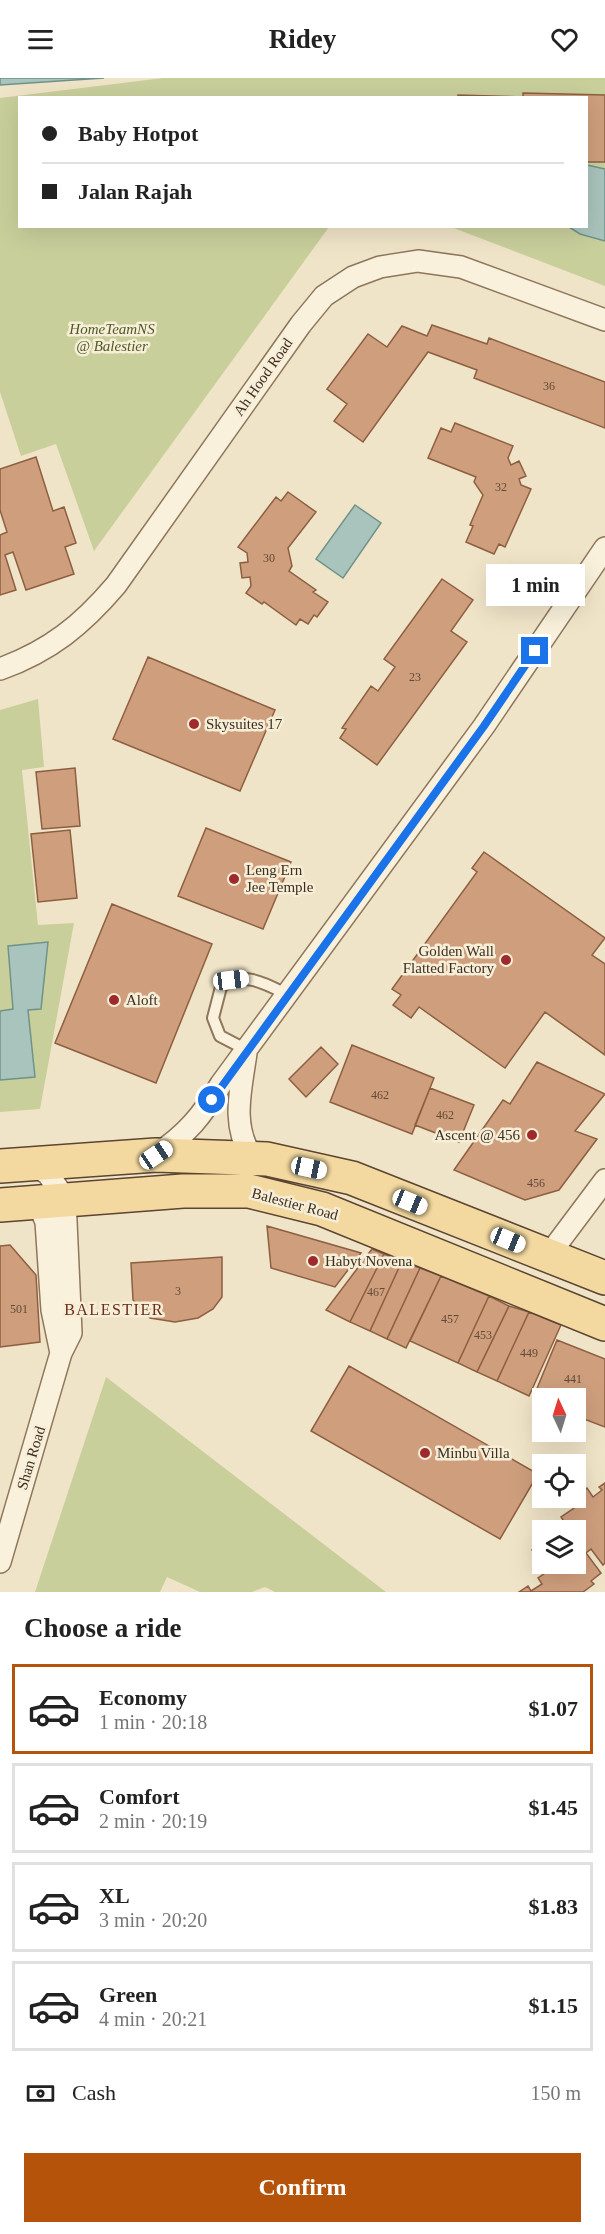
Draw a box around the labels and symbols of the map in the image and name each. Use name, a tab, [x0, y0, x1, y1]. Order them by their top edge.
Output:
park label: HomeTeamNS @ Balestier	[68, 321, 155, 354]
street label: Ah Hood Road	[230, 335, 296, 419]
house number: 36	[543, 379, 555, 393]
house number: 32	[495, 480, 507, 494]
house number: 30	[263, 551, 275, 565]
callout: 1 min	[486, 564, 584, 606]
route end	[521, 637, 548, 664]
house number: 23	[409, 670, 421, 684]
place label: Skysuites 17	[206, 716, 283, 732]
marker: Skysuites 17	[187, 717, 201, 731]
place label: Leng Ern Jee Temple	[246, 862, 314, 895]
marker: Leng Ern Jee Temple	[227, 872, 241, 886]
place label: Golden Wall Flatted Factory	[403, 943, 494, 976]
marker: Golden Wall Flatted Factory	[499, 953, 513, 967]
car	[212, 969, 250, 991]
place label: Aloft	[126, 992, 158, 1008]
marker: Aloft	[107, 993, 121, 1007]
route start	[198, 1086, 225, 1113]
house number: 462	[371, 1088, 389, 1102]
house number: 462	[436, 1108, 454, 1122]
place label: Ascent @ 456	[435, 1127, 520, 1143]
marker: Ascent @ 456	[525, 1128, 539, 1142]
car	[136, 1137, 176, 1173]
car	[290, 1155, 328, 1181]
house number: 456	[527, 1176, 545, 1190]
street label: Balestier Road	[250, 1185, 340, 1223]
car	[390, 1187, 430, 1217]
car	[488, 1225, 528, 1255]
place label: Habyt Novena	[325, 1253, 412, 1269]
marker: Habyt Novena	[306, 1254, 320, 1268]
house number: 3	[175, 1284, 181, 1298]
house number: 467	[367, 1285, 385, 1299]
district label: BALESTIER	[64, 1301, 164, 1318]
house number: 501	[10, 1302, 28, 1316]
house number: 457	[441, 1312, 459, 1326]
house number: 453	[474, 1328, 492, 1342]
house number: 449	[520, 1346, 538, 1360]
house number: 441	[564, 1372, 582, 1386]
north arrow	[532, 1388, 586, 1442]
street label: Shan Road	[14, 1424, 48, 1492]
place label: Minbu Villa	[437, 1445, 510, 1461]
marker: Minbu Villa	[418, 1446, 432, 1460]

